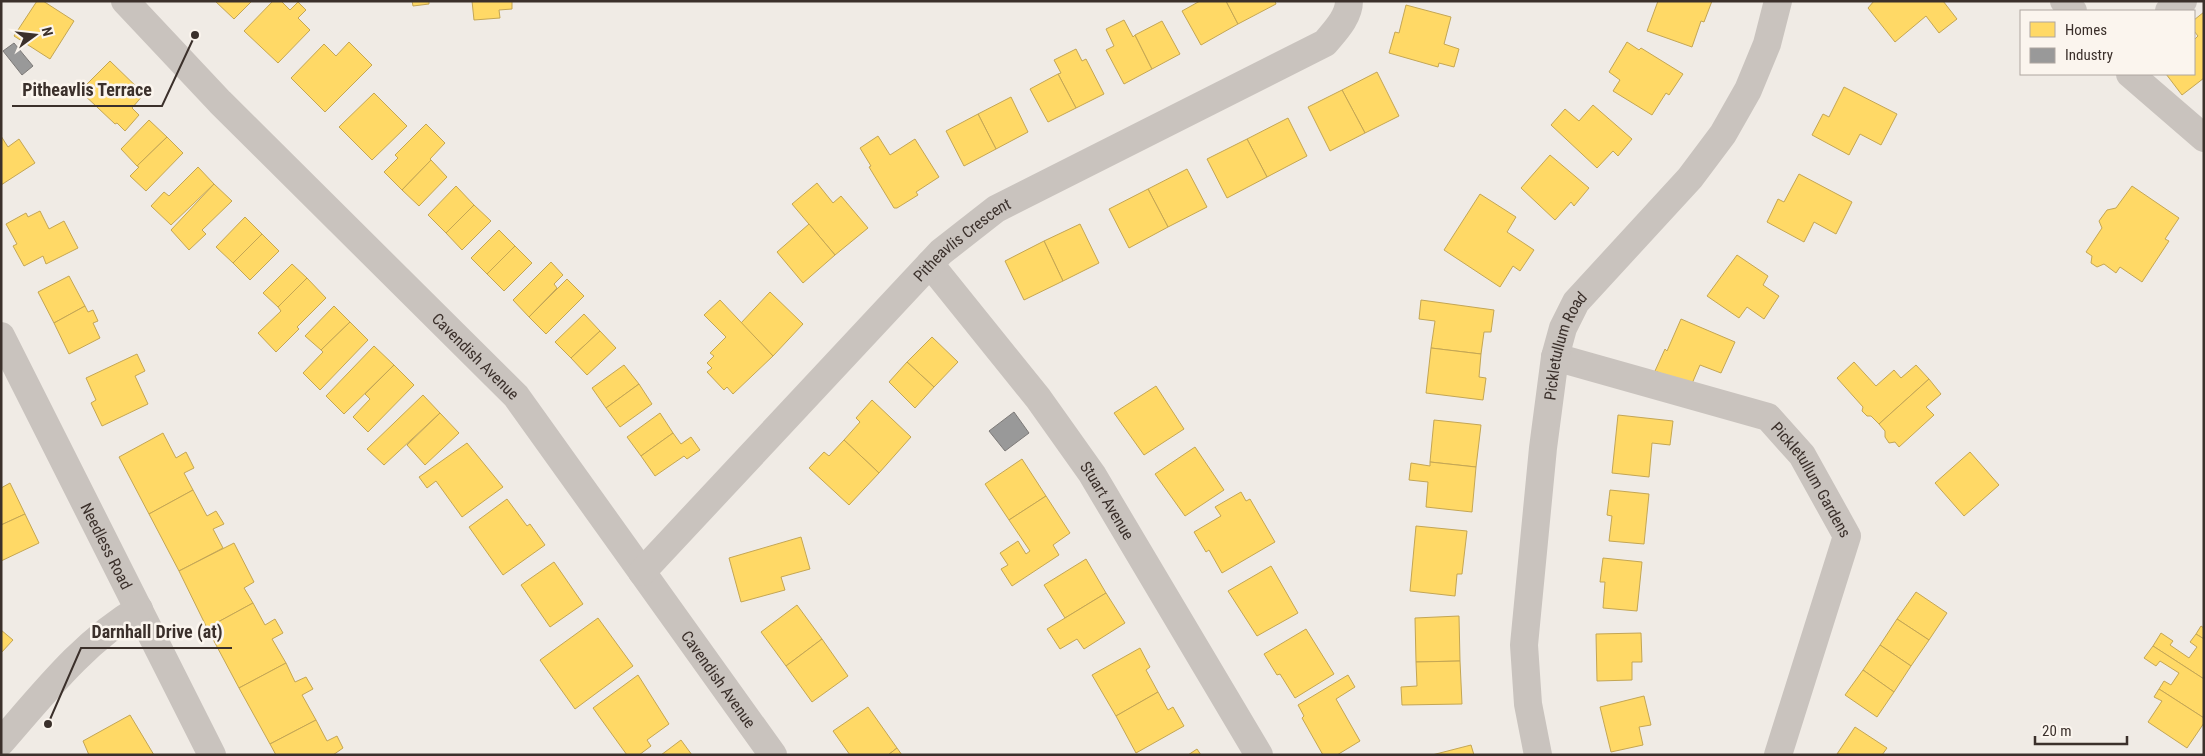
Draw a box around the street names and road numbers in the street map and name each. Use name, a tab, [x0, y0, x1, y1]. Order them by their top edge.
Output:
street label: Pitheavlis Crescent	[909, 194, 1014, 286]
street label: Pickletullum Road	[1540, 288, 1591, 402]
street label: Cavendish Avenue	[428, 309, 523, 404]
street label: Pickletullum Gardens	[1767, 418, 1855, 541]
street label: Stuart Avenue	[1076, 458, 1138, 543]
street label: Needless Road	[77, 500, 136, 593]
street label: Cavendish Avenue	[677, 627, 759, 732]

